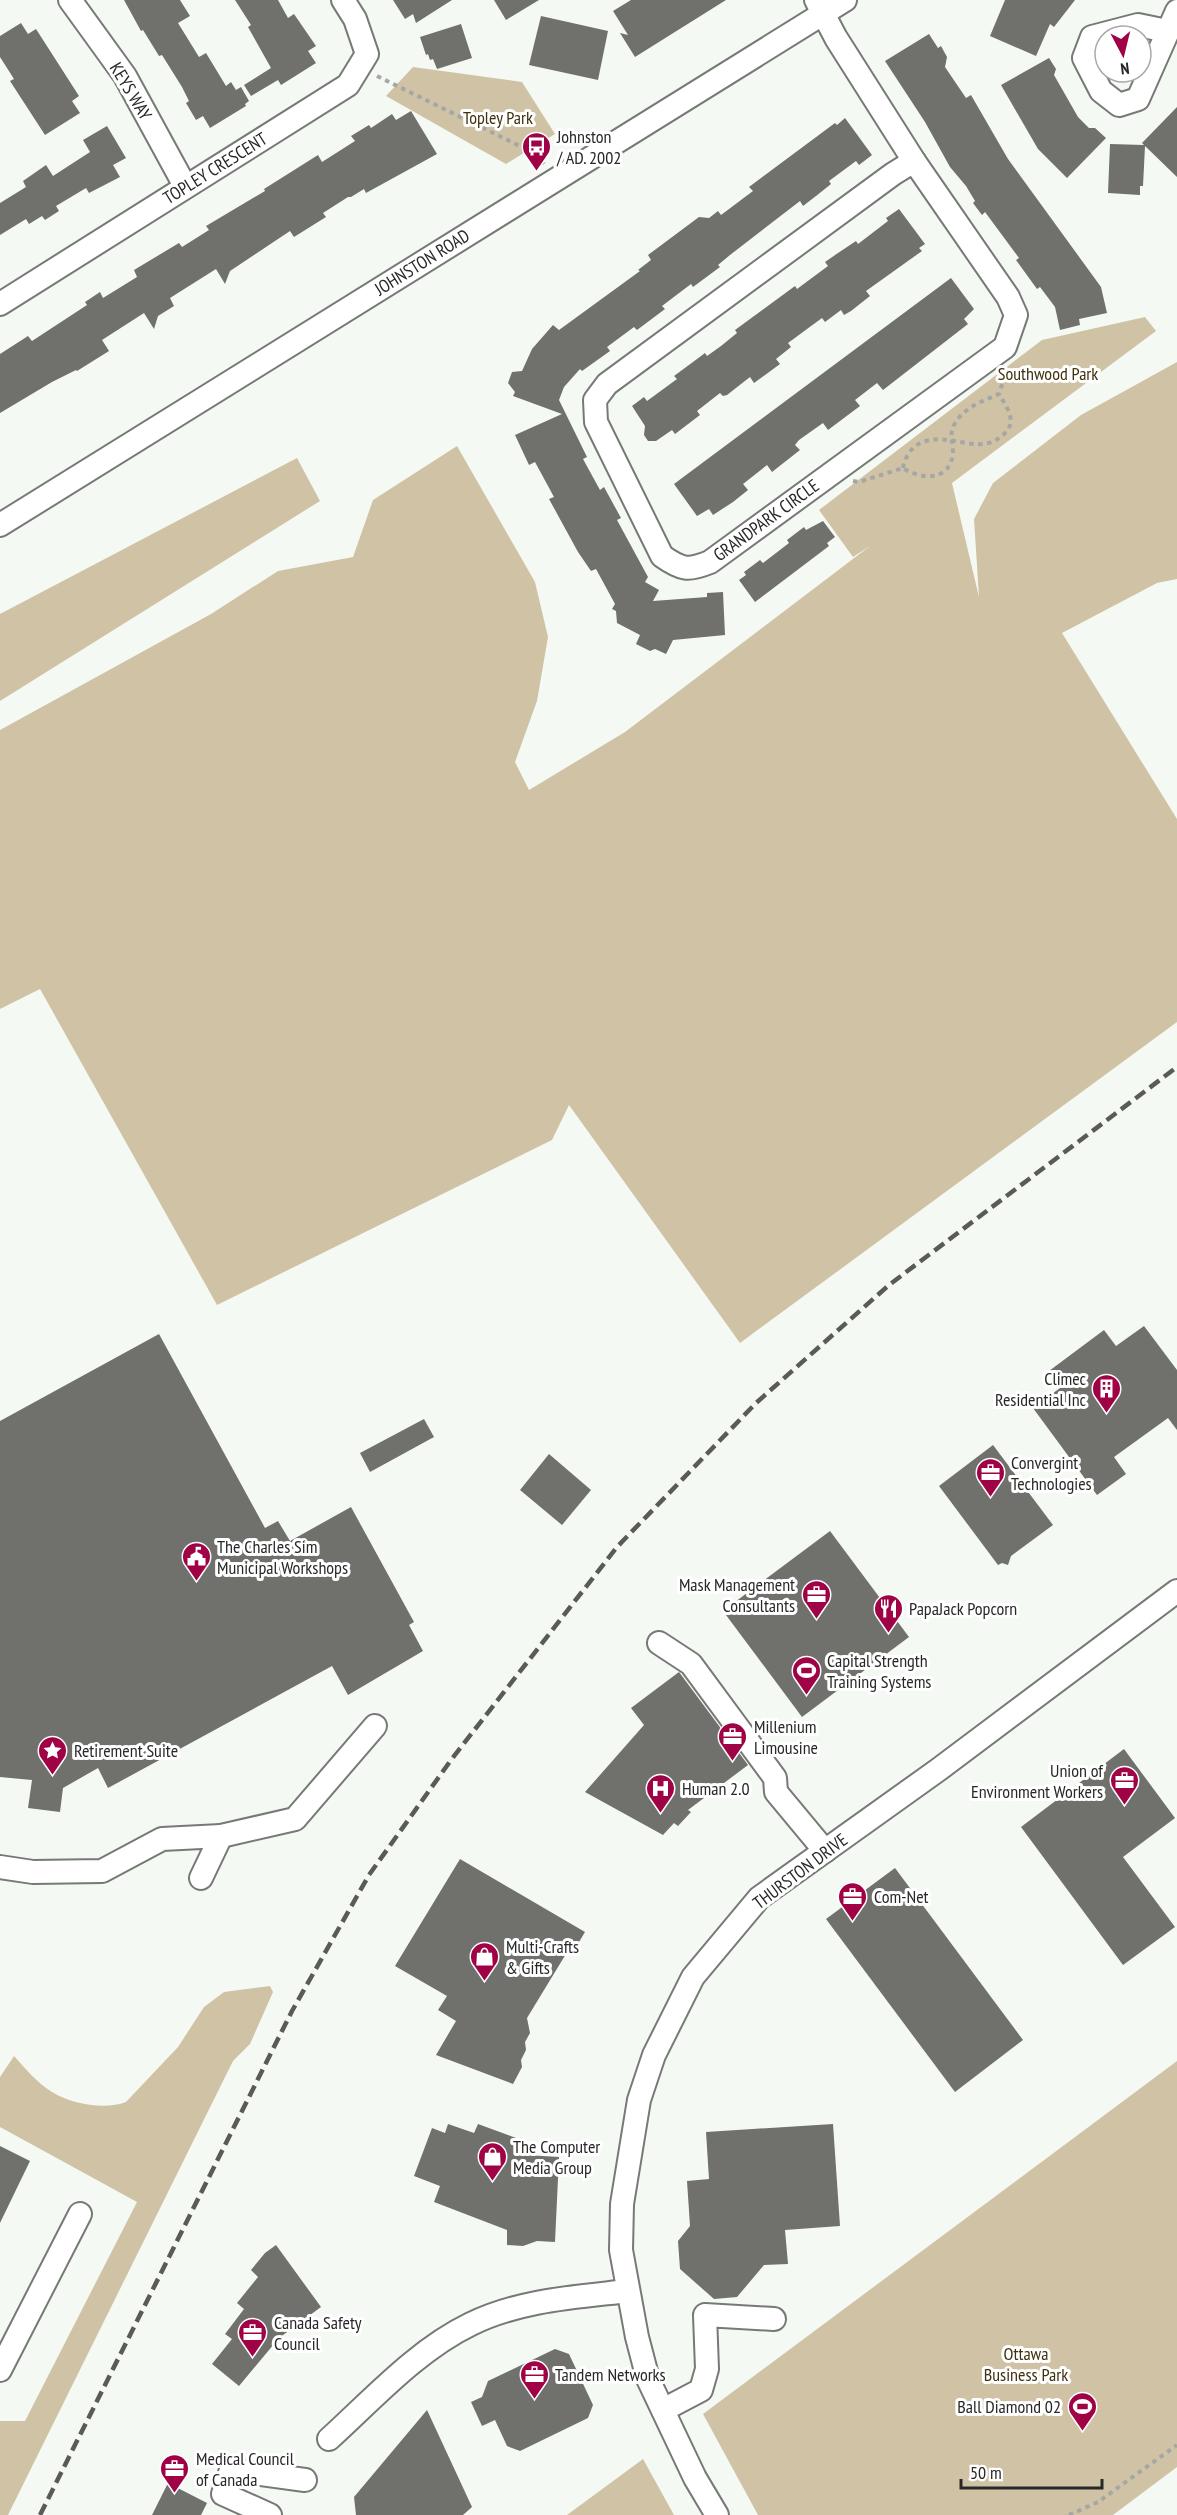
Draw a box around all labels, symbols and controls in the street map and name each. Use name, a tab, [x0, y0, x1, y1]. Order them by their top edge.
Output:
north arrow	[1093, 24, 1153, 84]
street label: KEYS WAY	[105, 58, 158, 125]
text: N	[1119, 58, 1130, 79]
park label: Topley Park	[463, 106, 533, 129]
place label: Johnston / AD. 2002	[556, 125, 621, 169]
street label: TOPLEY CRESCENT	[159, 127, 271, 209]
bus stop icon: Johnston / AD. 2002	[520, 130, 552, 172]
street label: JOHNSTON ROAD	[369, 224, 474, 301]
park label: Southwood Park	[998, 362, 1098, 385]
street label: GRANDPARK CIRCLE	[709, 474, 823, 566]
place label: Climec Residential Inc	[995, 1367, 1087, 1411]
building icon: Climec Residential Inc	[1091, 1372, 1123, 1414]
place label: Convergint Technologies	[1011, 1451, 1092, 1495]
office icon: Convergint Technologies	[974, 1456, 1006, 1498]
place label: The Charles Sim Municipal Workshops	[217, 1535, 348, 1579]
public building icon: The Charles Sim Municipal Workshops	[180, 1540, 212, 1582]
place label: Mask Management Consultants	[679, 1573, 795, 1617]
office icon: Mask Management Consultants	[800, 1578, 832, 1620]
restaurant icon: PapaJack Popcorn	[872, 1592, 904, 1634]
place label: PapaJack Popcorn	[909, 1597, 1017, 1620]
place label: Capital Strength Training Systems	[827, 1649, 931, 1693]
sports icon: Capital Strength Training Systems	[790, 1654, 822, 1696]
place label: Millenium Limousine	[754, 1715, 818, 1759]
office icon: Millenium Limousine	[717, 1720, 749, 1762]
place icon: Retirement Suite	[37, 1734, 69, 1776]
place label: Retirement Suite	[74, 1739, 178, 1762]
place label: Union of Environment Workers	[971, 1759, 1104, 1803]
office icon: Union of Environment Workers	[1108, 1764, 1140, 1806]
hospital icon: Human 2.0	[645, 1772, 677, 1814]
place label: Human 2.0	[682, 1777, 750, 1800]
street label: THURSTON DRIVE	[748, 1828, 852, 1914]
office icon: Com-Net	[837, 1880, 869, 1922]
place label: Com-Net	[874, 1885, 929, 1908]
place label: Multi-Crafts & Gifts	[506, 1935, 579, 1979]
shop icon: Multi-Crafts & Gifts	[469, 1940, 501, 1982]
place label: The Computer Media Group	[513, 2135, 600, 2179]
shop icon: The Computer Media Group	[476, 2140, 508, 2182]
place label: Canada Safety Council	[274, 2311, 362, 2355]
office icon: Canada Safety Council	[237, 2316, 269, 2358]
park label: Ottawa Business Park	[984, 2342, 1068, 2386]
office icon: Tandem Networks	[518, 2358, 550, 2400]
place label: Tandem Networks	[555, 2363, 666, 2386]
sports icon: Ball Diamond 02	[1066, 2390, 1098, 2432]
place label: Ball Diamond 02	[957, 2395, 1061, 2418]
place label: Medical Council of Canada	[196, 2447, 295, 2491]
office icon: Medical Council of Canada	[159, 2452, 191, 2494]
scale bar	[961, 2452, 1102, 2490]
text: 50 m	[970, 2461, 1002, 2484]

